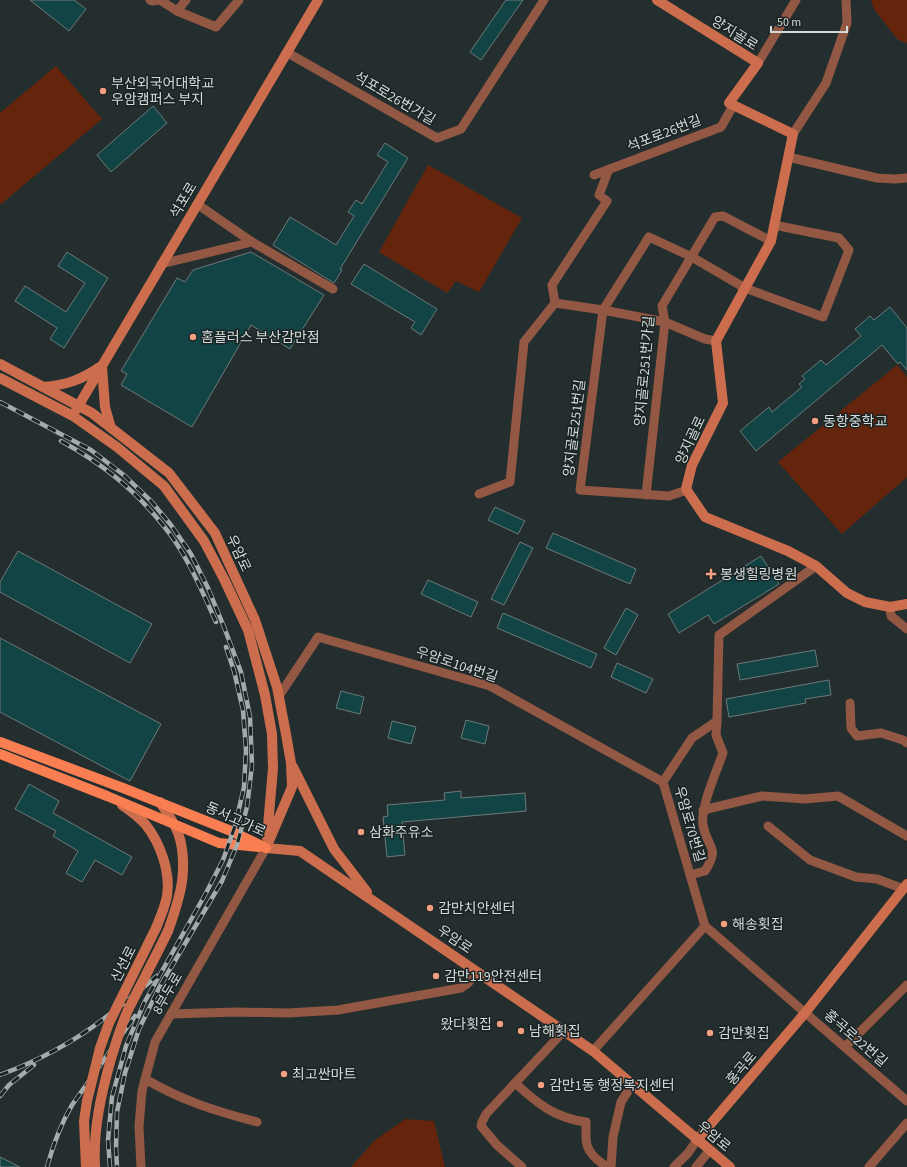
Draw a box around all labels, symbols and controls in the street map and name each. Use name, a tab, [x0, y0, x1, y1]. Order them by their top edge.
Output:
scale bar	[771, 8, 847, 34]
street label: 양지골로	[707, 12, 762, 56]
text: 50 m	[777, 14, 801, 31]
street label: 석포로26번가길	[350, 67, 439, 130]
place label: 부산외국어대학교 우암캠퍼스 부지	[111, 74, 214, 110]
marker: 부산외국어대학교 우암캠퍼스 부지	[98, 86, 108, 96]
street label: 석포로26번길	[624, 111, 705, 157]
street label: 석포로	[165, 179, 202, 222]
street label: 양지골로251번가길	[630, 315, 660, 427]
place label: 홈플러스 부산감만점	[201, 328, 320, 348]
marker: 홈플러스 부산감만점	[188, 332, 198, 342]
street label: 양지골로251번길	[559, 378, 591, 478]
place label: 동항중학교	[823, 412, 888, 432]
street label: 양지골로	[671, 413, 711, 468]
marker: 동항중학교	[810, 416, 820, 426]
street label: 우암로	[221, 532, 255, 575]
place label: 봉생힐링병원	[720, 565, 797, 585]
marker: 봉생힐링병원	[705, 568, 717, 580]
street label: 우암로104번길	[413, 642, 500, 688]
street label: 우암로70번길	[669, 784, 709, 865]
street label: 동서고가로	[202, 798, 269, 842]
place label: 삼화주유소	[369, 823, 434, 843]
marker: 삼화주유소	[356, 827, 366, 837]
place label: 감만치안센터	[438, 899, 515, 919]
marker: 감만치안센터	[425, 903, 435, 913]
place label: 해송횟집	[732, 915, 784, 935]
marker: 해송횟집	[719, 919, 729, 929]
street label: 우암로	[433, 921, 476, 959]
street label: 신선로	[106, 943, 142, 986]
place label: 감만119안전센터	[444, 967, 542, 987]
street label: 8부두로	[148, 969, 188, 1018]
marker: 감만119안전센터	[431, 971, 441, 981]
street label: 홍곡로22번길	[819, 1006, 891, 1072]
place label: 왔다횟집	[440, 1015, 492, 1035]
marker: 왔다횟집	[495, 1019, 505, 1029]
place label: 남해횟집	[529, 1022, 581, 1042]
place label: 감만횟집	[718, 1024, 770, 1044]
marker: 남해횟집	[516, 1026, 526, 1036]
marker: 감만횟집	[705, 1028, 715, 1038]
street label: 홍곡로	[722, 1047, 762, 1090]
place label: 최고싼마트	[292, 1065, 357, 1085]
marker: 최고싼마트	[279, 1069, 289, 1079]
place label: 감만1동 행정복지센터	[549, 1076, 675, 1096]
marker: 감만1동 행정복지센터	[536, 1080, 546, 1090]
street label: 우암로	[692, 1117, 735, 1157]

